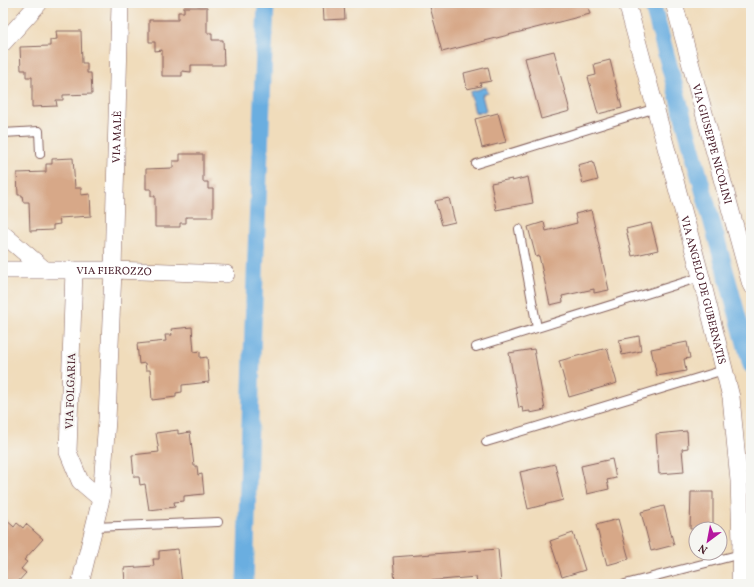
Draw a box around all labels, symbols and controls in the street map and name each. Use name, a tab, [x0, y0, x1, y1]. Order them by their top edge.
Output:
street label: VIA GIUSEPPE NICOLINI	[687, 82, 735, 206]
street label: VIA MALÈ	[110, 110, 126, 163]
street label: VIA ANGELO DE GUBERNATIS	[676, 214, 729, 366]
street label: VIA FIEROZZO	[76, 264, 152, 280]
street label: VIA FOLGARIA	[63, 352, 80, 429]
north arrow	[688, 521, 728, 561]
text: N	[696, 540, 711, 557]

